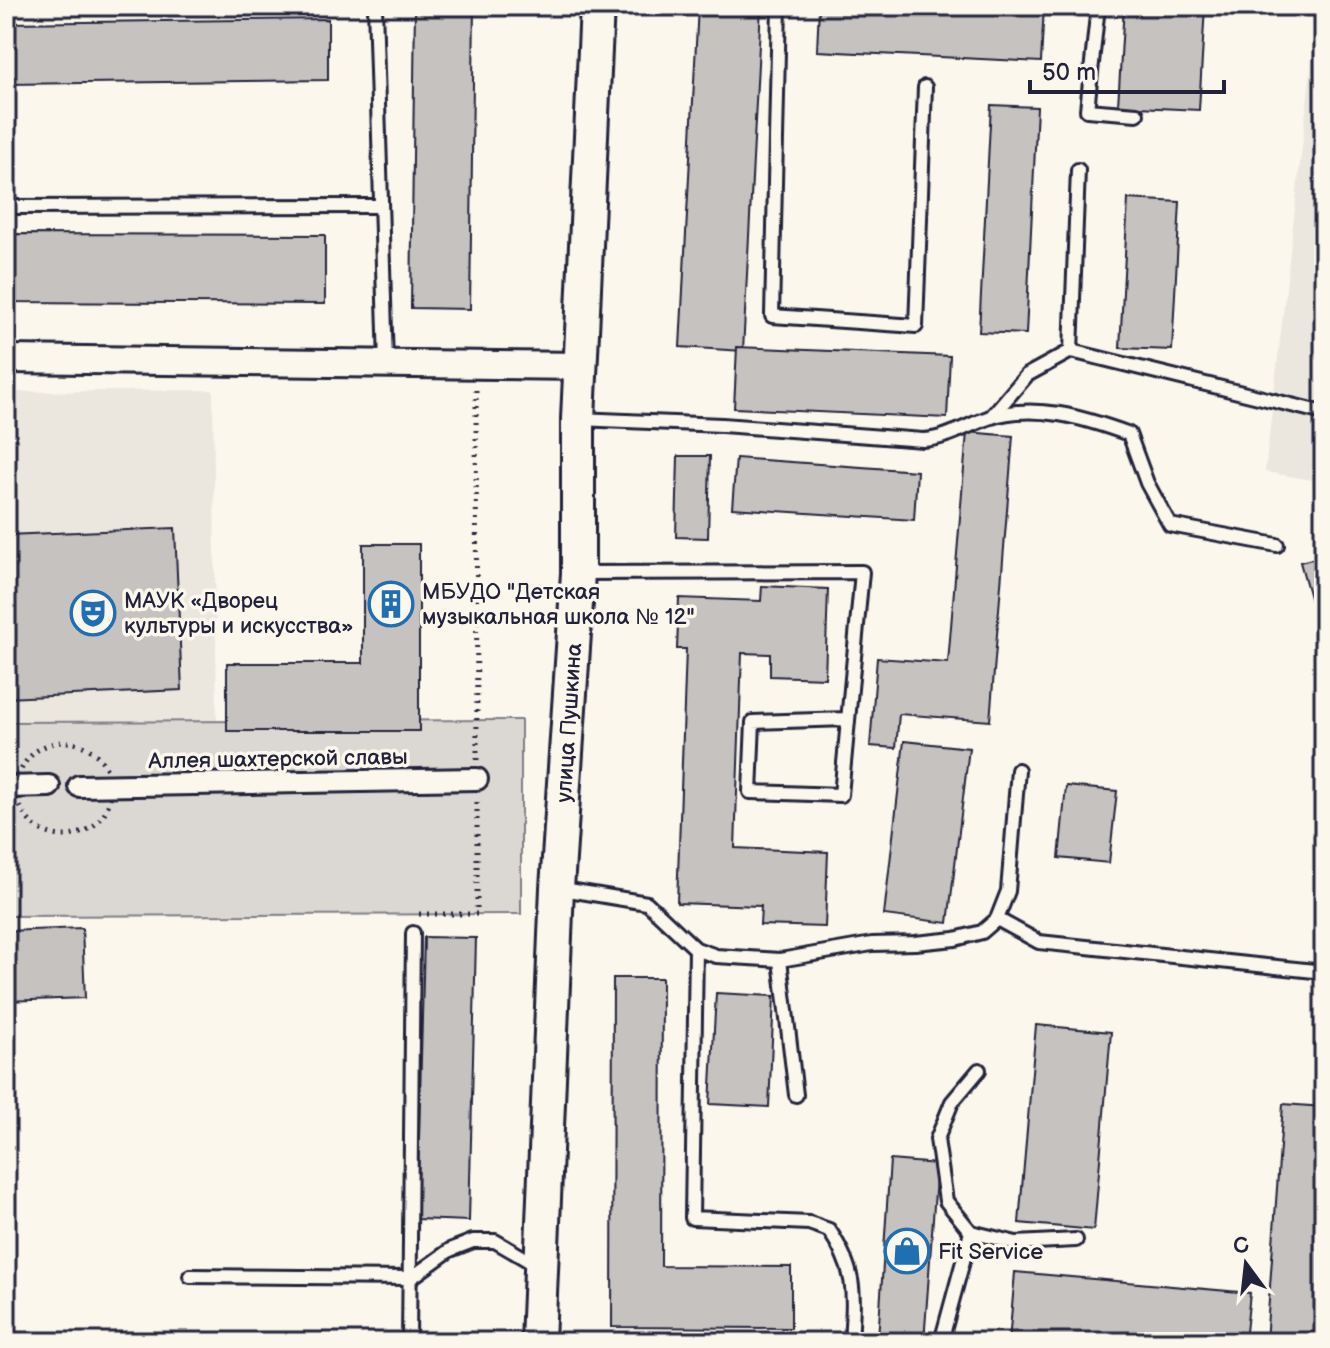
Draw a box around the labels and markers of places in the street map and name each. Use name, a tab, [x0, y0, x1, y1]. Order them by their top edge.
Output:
place label: МБУДО "Детская музыкальная школа № 12"	[422, 579, 695, 631]
building icon: МБУДО "Детская музыкальная школа № 12"	[367, 580, 415, 628]
place label: МАУК «Дворец культуры и искусства»	[124, 588, 354, 640]
theatre icon: МАУК «Дворец культуры и искусства»	[69, 589, 117, 637]
shop icon: Fit Service	[883, 1227, 931, 1275]
place label: Fit Service	[938, 1239, 1043, 1266]

